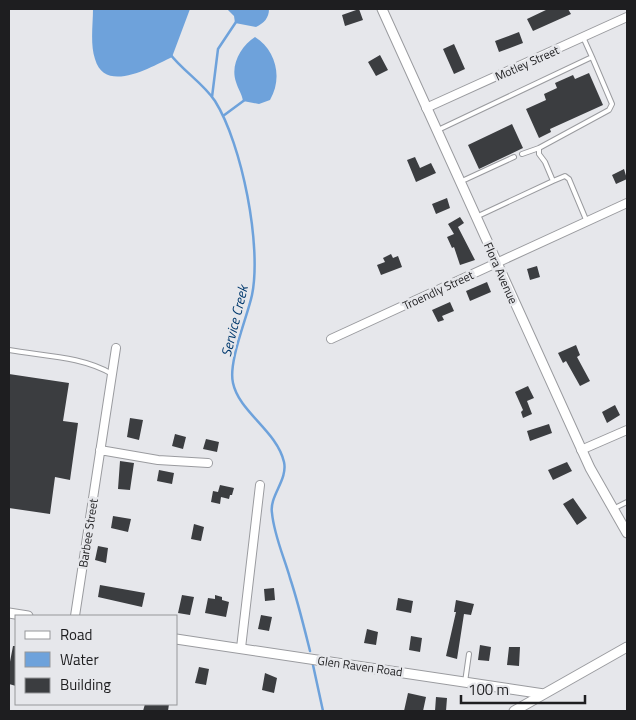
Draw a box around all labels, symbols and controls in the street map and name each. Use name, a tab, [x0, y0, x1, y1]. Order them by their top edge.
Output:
street label: Motley Street	[492, 40, 563, 86]
street label: Flora Avenue	[479, 239, 523, 307]
street label: Troendly Street	[399, 265, 477, 315]
water label: Service Creek	[215, 281, 253, 359]
street label: Barbee Street	[73, 496, 103, 569]
legend	[15, 615, 178, 705]
text: Road	[60, 623, 92, 646]
text: Water	[60, 648, 99, 671]
street label: Glen Raven Road	[316, 651, 404, 681]
scale bar	[461, 672, 585, 704]
text: Building	[60, 673, 111, 696]
text: 100 m	[468, 678, 509, 701]

